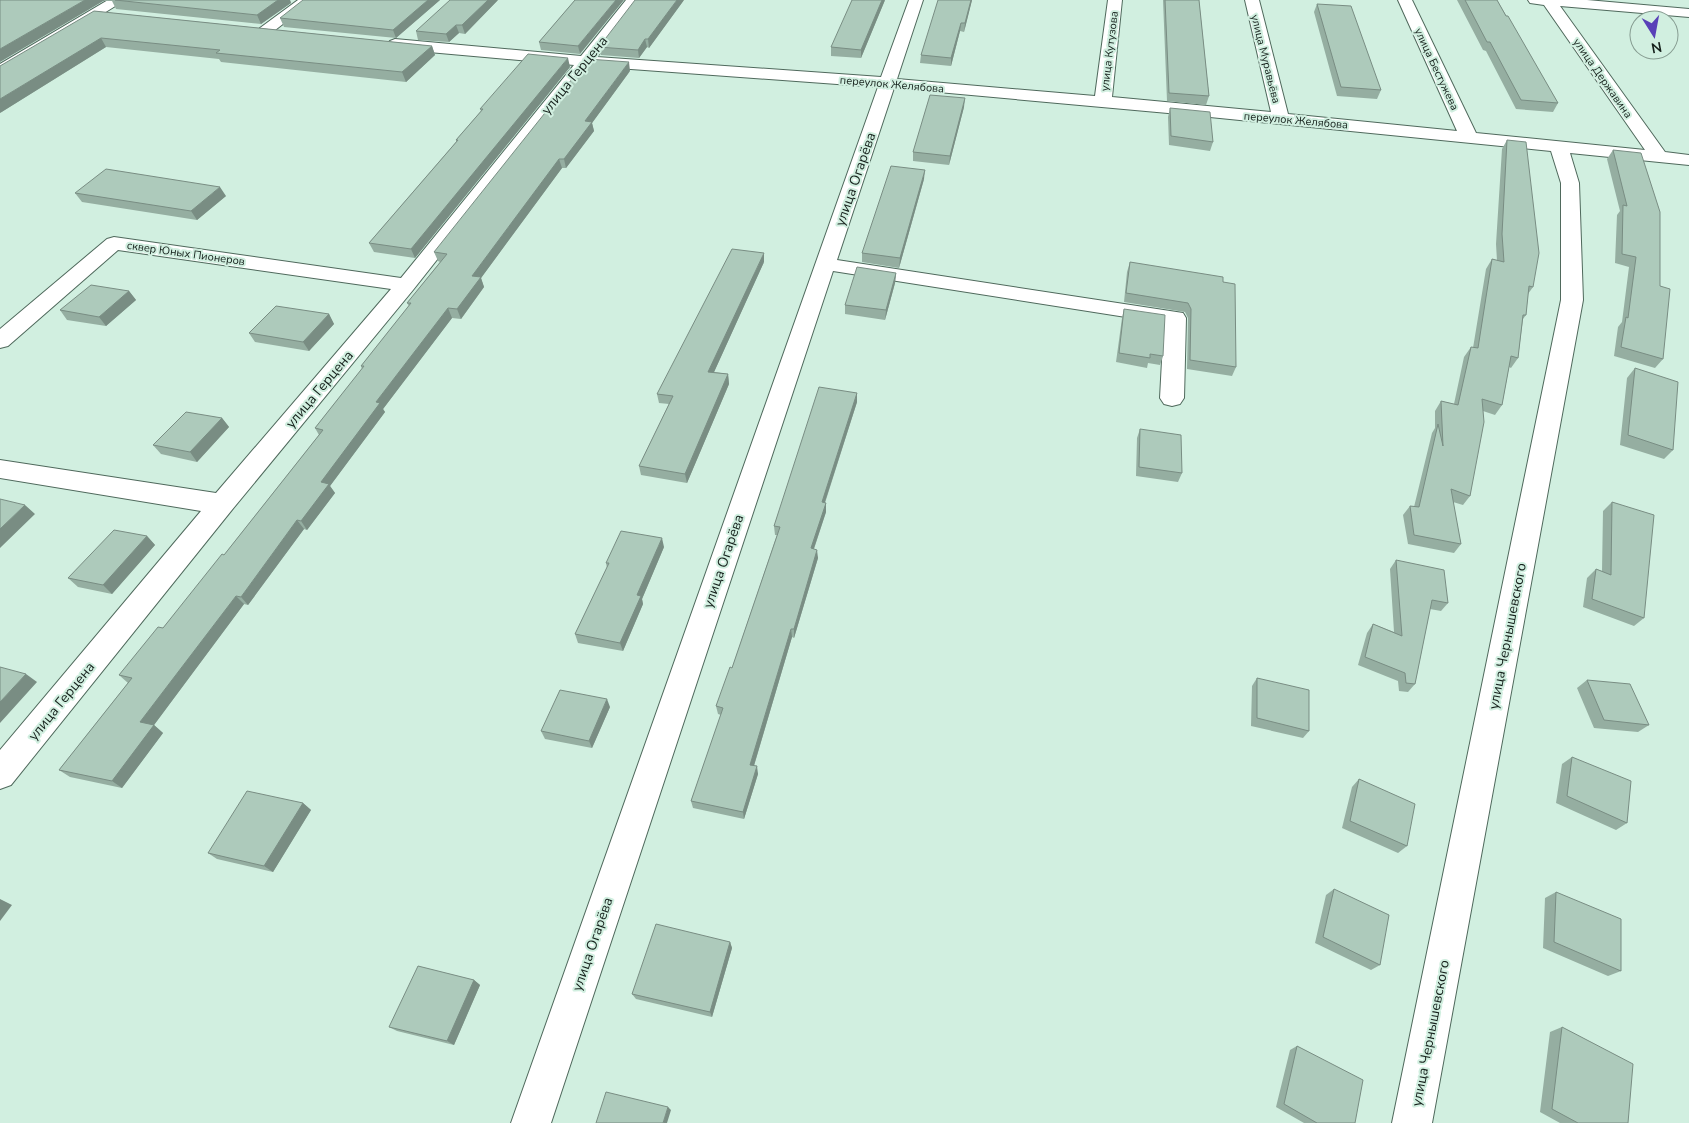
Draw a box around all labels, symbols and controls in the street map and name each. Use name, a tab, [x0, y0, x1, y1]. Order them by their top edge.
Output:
street label: улица Кутузова	[1097, 10, 1122, 92]
north arrow	[1629, 10, 1679, 60]
street label: улица Муравьёва	[1247, 13, 1284, 105]
street label: улица Бестужева	[1411, 26, 1462, 113]
street label: улица Герцена	[537, 32, 612, 119]
street label: улица Державина	[1570, 36, 1636, 121]
text: N	[1649, 37, 1663, 58]
street label: переулок Желябова	[839, 72, 945, 97]
street label: переулок Желябова	[1243, 108, 1349, 133]
street label: улица Огарёва	[831, 130, 880, 229]
street label: сквер Юных Пионеров	[126, 238, 246, 269]
street label: улица Герцена	[281, 346, 358, 432]
street label: улица Огарёва	[699, 512, 748, 611]
street label: улица Чернышевского	[1484, 561, 1531, 711]
street label: улица Герцена	[24, 658, 99, 745]
street label: улица Огарёва	[568, 895, 617, 994]
street label: улица Чернышевского	[1407, 958, 1454, 1108]

